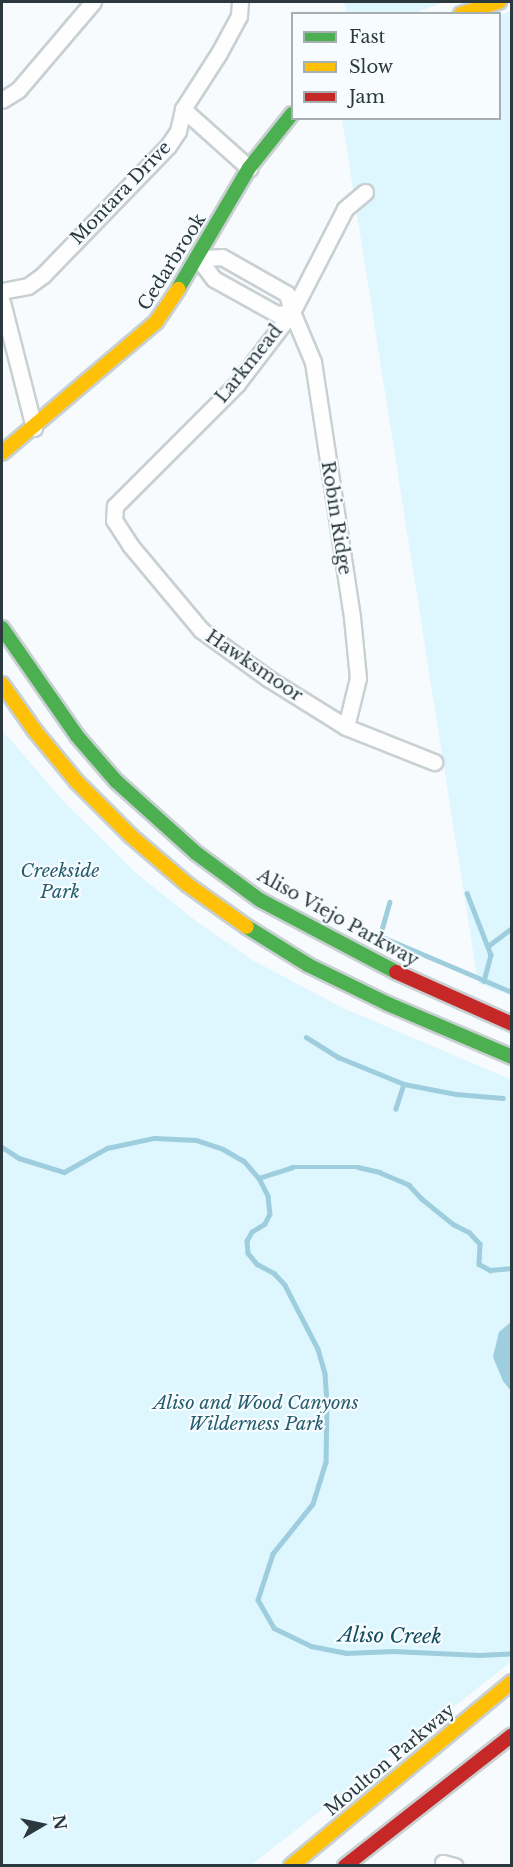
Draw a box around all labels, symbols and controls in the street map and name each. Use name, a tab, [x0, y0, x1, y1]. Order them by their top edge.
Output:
legend	[291, 12, 501, 120]
text: Fast	[349, 26, 385, 48]
text: Slow	[349, 56, 393, 78]
text: Jam	[349, 86, 385, 108]
street label: Montara Drive	[66, 137, 176, 249]
street label: Cedarbrook	[134, 210, 210, 314]
street label: Larkmead	[211, 320, 287, 408]
street label: Robin Ridge	[316, 460, 356, 576]
street label: Hawksmoor	[201, 626, 307, 706]
park label: Creekside Park	[21, 861, 99, 904]
street label: Aliso Viejo Parkway	[253, 864, 423, 972]
park label: Aliso and Wood Canyons Wilderness Park	[153, 1393, 359, 1436]
water label: Aliso Creek	[338, 1623, 442, 1649]
street label: Moulton Parkway	[321, 1699, 459, 1821]
north arrow	[12, 1795, 72, 1855]
text: N	[49, 1813, 71, 1831]

